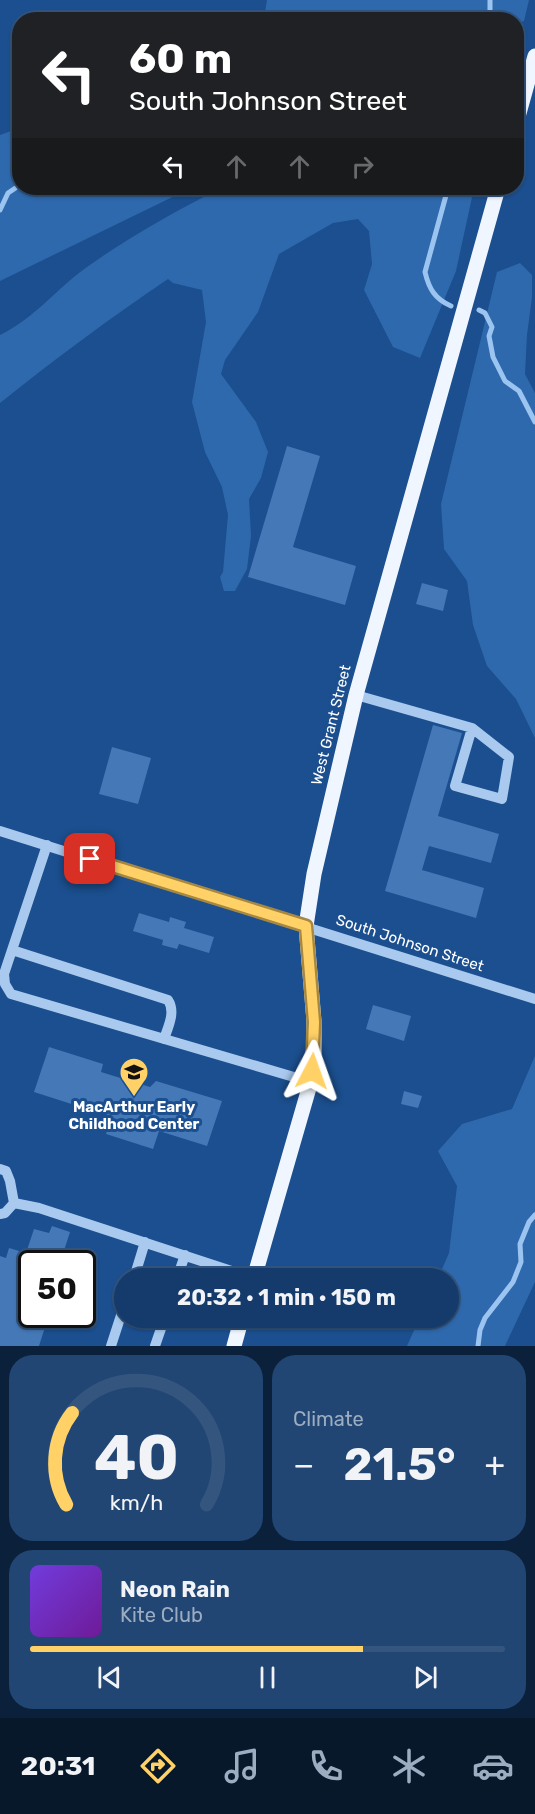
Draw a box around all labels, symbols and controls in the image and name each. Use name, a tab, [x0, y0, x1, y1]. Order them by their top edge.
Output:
text: 60 m	[129, 34, 232, 84]
icon: left	[30, 36, 108, 114]
text: South Johnson Street	[129, 85, 407, 117]
icon: left	[157, 150, 190, 183]
icon: ahead	[220, 150, 253, 183]
icon: ahead	[283, 150, 316, 183]
icon: right	[346, 150, 379, 183]
street label: West Grant Street	[307, 663, 355, 787]
pin	[64, 833, 115, 884]
icon: arrive	[73, 842, 106, 875]
street label: South Johnson Street	[334, 911, 486, 975]
position arrow	[280, 1039, 344, 1103]
school or university icon: MacArthur Early Childhood Center	[118, 1056, 150, 1098]
place label: MacArthur Early Childhood Center	[69, 1098, 200, 1133]
speed limit sign: 50	[18, 1250, 96, 1328]
text: 20:32 · 1 min · 150 m	[177, 1284, 396, 1311]
text: Climate	[293, 1407, 364, 1431]
text: 40	[93, 1421, 179, 1495]
text: 21.5°	[343, 1438, 455, 1491]
text: −	[293, 1445, 314, 1484]
text: +	[484, 1445, 505, 1484]
text: km/h	[109, 1490, 163, 1515]
text: Neon Rain	[120, 1576, 230, 1603]
text: Kite Club	[120, 1603, 203, 1627]
icon: previous	[93, 1661, 126, 1694]
icon: pause	[251, 1661, 284, 1694]
icon: next	[409, 1661, 442, 1694]
icon: directions	[137, 1745, 179, 1787]
icon: music	[221, 1745, 263, 1787]
icon: phone	[305, 1745, 347, 1787]
icon: climate	[388, 1745, 430, 1787]
icon: car	[472, 1745, 514, 1787]
text: 20:31	[21, 1750, 96, 1782]

